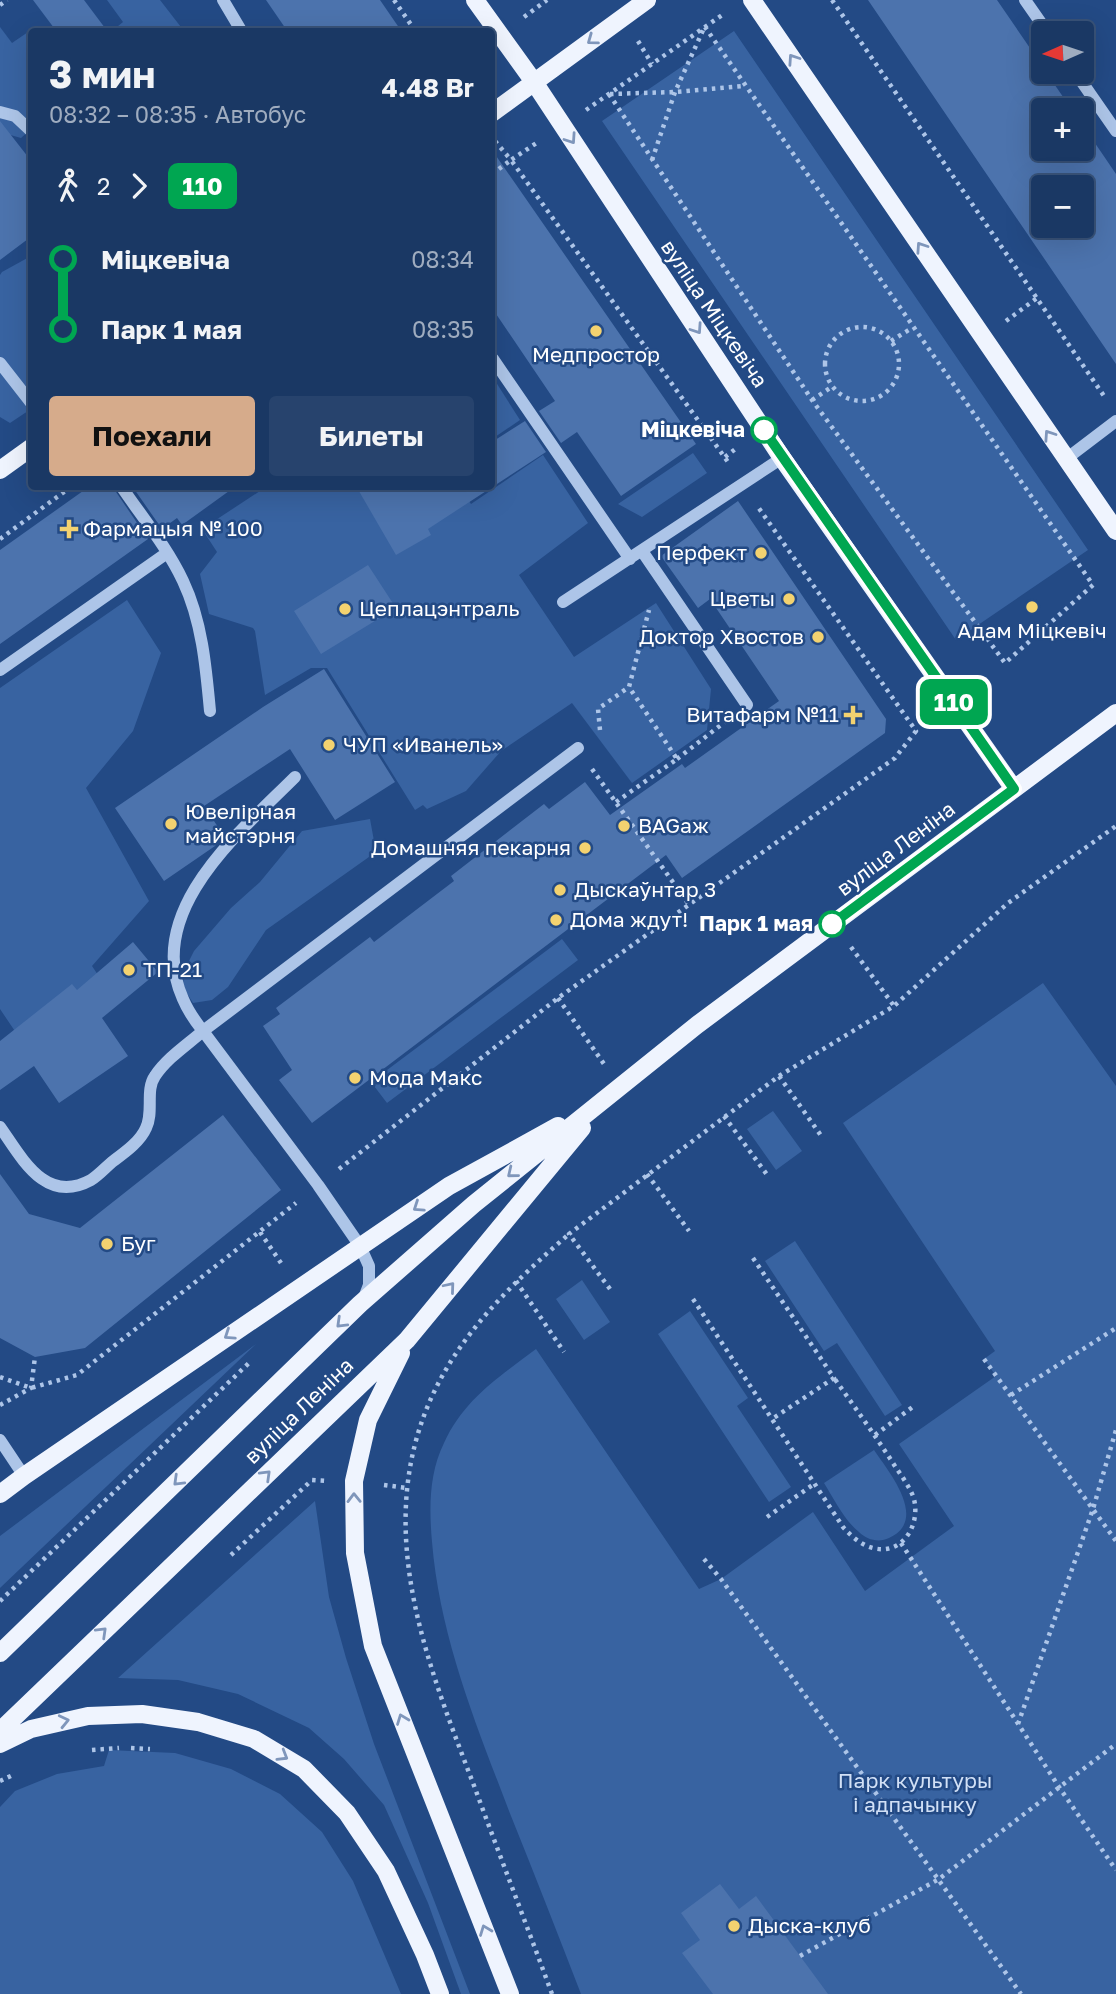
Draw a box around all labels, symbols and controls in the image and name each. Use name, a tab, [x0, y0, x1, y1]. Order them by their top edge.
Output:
north arrow	[1031, 21, 1094, 84]
map controls	[1031, 21, 1094, 238]
one-way arrow	[587, 32, 600, 44]
text: 3 мин	[49, 51, 155, 96]
one-way arrow	[789, 54, 801, 67]
text: 4.48 Br	[382, 72, 474, 103]
button: +	[1031, 98, 1094, 161]
text: 08:32 – 08:35 · Автобус	[49, 100, 306, 128]
one-way arrow	[563, 131, 575, 144]
icon: walk	[49, 167, 87, 205]
icon: forward	[120, 167, 158, 205]
text: 110	[182, 171, 223, 200]
text: 2	[97, 172, 110, 200]
button: −	[1031, 175, 1094, 238]
street label: вуліца Міцкевіча	[656, 235, 774, 392]
one-way arrow	[917, 242, 929, 255]
text: Міцкевіча	[101, 244, 230, 275]
text: 08:34	[411, 245, 474, 273]
text: Парк 1 мая	[101, 314, 242, 345]
text: 08:35	[412, 315, 474, 343]
one-way arrow	[688, 321, 701, 334]
marker: Медпростор	[588, 323, 604, 339]
place label: Медпростор	[532, 341, 660, 367]
button: Поехали	[49, 396, 255, 476]
button: Билеты	[269, 396, 474, 476]
place label: Міцкевіча	[641, 416, 745, 442]
marker: Міцкевіча	[751, 417, 777, 443]
one-way arrow	[1045, 430, 1057, 443]
place label: Фармацыя № 100	[83, 515, 263, 541]
marker: Фармацыя № 100	[61, 521, 77, 537]
place label: Перфект	[656, 539, 747, 565]
marker: Перфект	[753, 545, 769, 561]
place label: Цветы	[709, 585, 775, 611]
marker: Цветы	[781, 591, 797, 607]
place label: Цеплацэнтраль	[359, 595, 519, 621]
marker: Адам Міцкевіч	[1024, 599, 1040, 615]
marker: Цеплацэнтраль	[337, 601, 353, 617]
place label: Адам Міцкевіч	[957, 617, 1107, 643]
place label: Доктор Хвостов	[639, 623, 804, 649]
marker: Доктор Хвостов	[810, 629, 826, 645]
line badge: 110	[914, 679, 994, 725]
text: 110	[934, 687, 974, 716]
place label: Витафарм №11	[686, 701, 839, 727]
marker: Витафарм №11	[845, 707, 861, 723]
place label: ЧУП «Иванель»	[343, 731, 503, 757]
marker: ЧУП «Иванель»	[321, 737, 337, 753]
street label: вуліца Леніна	[831, 795, 960, 901]
place label: Ювелірная майстэрня	[185, 798, 296, 848]
place label: BAGаж	[638, 812, 709, 838]
marker: Ювелірная майстэрня	[163, 816, 179, 832]
marker: BAGаж	[616, 818, 632, 834]
place label: Домашняя пекарня	[371, 834, 571, 860]
marker: Домашняя пекарня	[577, 840, 593, 856]
place label: Дыскаўнтар 3	[574, 876, 716, 902]
marker: Дыскаўнтар 3	[552, 882, 568, 898]
place label: Дома ждут!	[570, 906, 688, 932]
place label: Парк 1 мая	[699, 910, 813, 936]
marker: Парк 1 мая	[819, 911, 845, 937]
marker: Дома ждут!	[548, 912, 564, 928]
place label: ТП-21	[143, 956, 202, 982]
marker: ТП-21	[121, 962, 137, 978]
place label: Мода Макс	[369, 1064, 483, 1090]
marker: Мода Макс	[347, 1070, 363, 1086]
one-way arrow	[507, 1164, 520, 1177]
one-way arrow	[412, 1199, 425, 1212]
place label: Буг	[121, 1230, 156, 1256]
marker: Буг	[99, 1236, 115, 1252]
one-way arrow	[442, 1283, 454, 1296]
one-way arrow	[336, 1314, 349, 1327]
one-way arrow	[224, 1327, 237, 1339]
street label: вуліца Леніна	[238, 1352, 358, 1469]
one-way arrow	[258, 1470, 271, 1483]
one-way arrow	[173, 1472, 186, 1485]
one-way arrow	[347, 1492, 362, 1503]
one-way arrow	[94, 1628, 107, 1641]
one-way arrow	[396, 1713, 410, 1725]
one-way arrow	[58, 1715, 70, 1730]
one-way arrow	[275, 1748, 288, 1761]
park label: Парк культуры і адпачынку	[838, 1767, 992, 1817]
place label: Дыска-клуб	[748, 1912, 871, 1938]
marker: Дыска-клуб	[726, 1918, 742, 1934]
one-way arrow	[479, 1925, 493, 1937]

